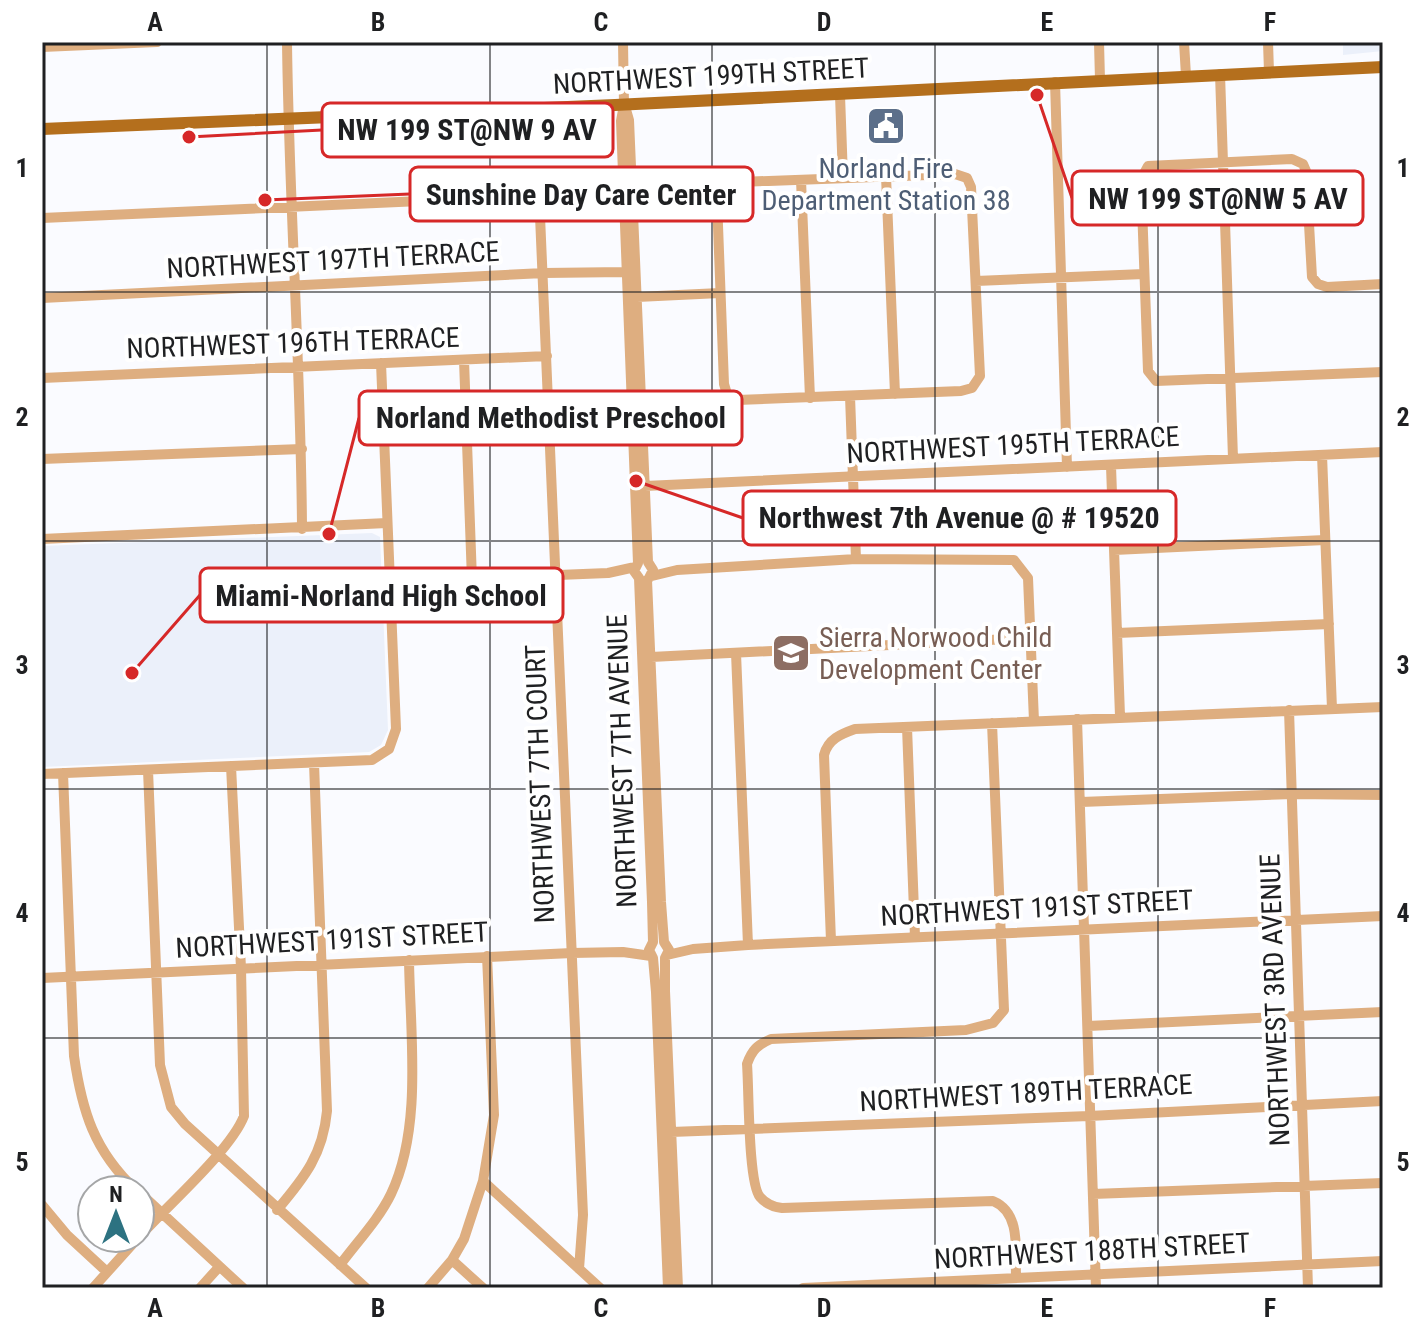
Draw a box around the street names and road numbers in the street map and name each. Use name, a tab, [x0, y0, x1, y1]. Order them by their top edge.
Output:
street label: NORTHWEST 199TH STREET	[552, 51, 870, 101]
street label: NORTHWEST 197TH TERRACE	[166, 235, 500, 285]
street label: NORTHWEST 196TH TERRACE	[126, 321, 460, 365]
street label: NORTHWEST 195TH TERRACE	[846, 420, 1180, 470]
street label: NORTHWEST 7TH AVENUE	[600, 614, 644, 908]
street label: NORTHWEST 7TH COURT	[519, 644, 561, 924]
street label: NORTHWEST 3RD AVENUE	[1253, 853, 1297, 1147]
street label: NORTHWEST 191ST STREET	[880, 883, 1194, 933]
street label: NORTHWEST 191ST STREET	[175, 915, 489, 965]
street label: NORTHWEST 189TH TERRACE	[859, 1068, 1193, 1118]
street label: NORTHWEST 188TH STREET	[933, 1226, 1251, 1276]

